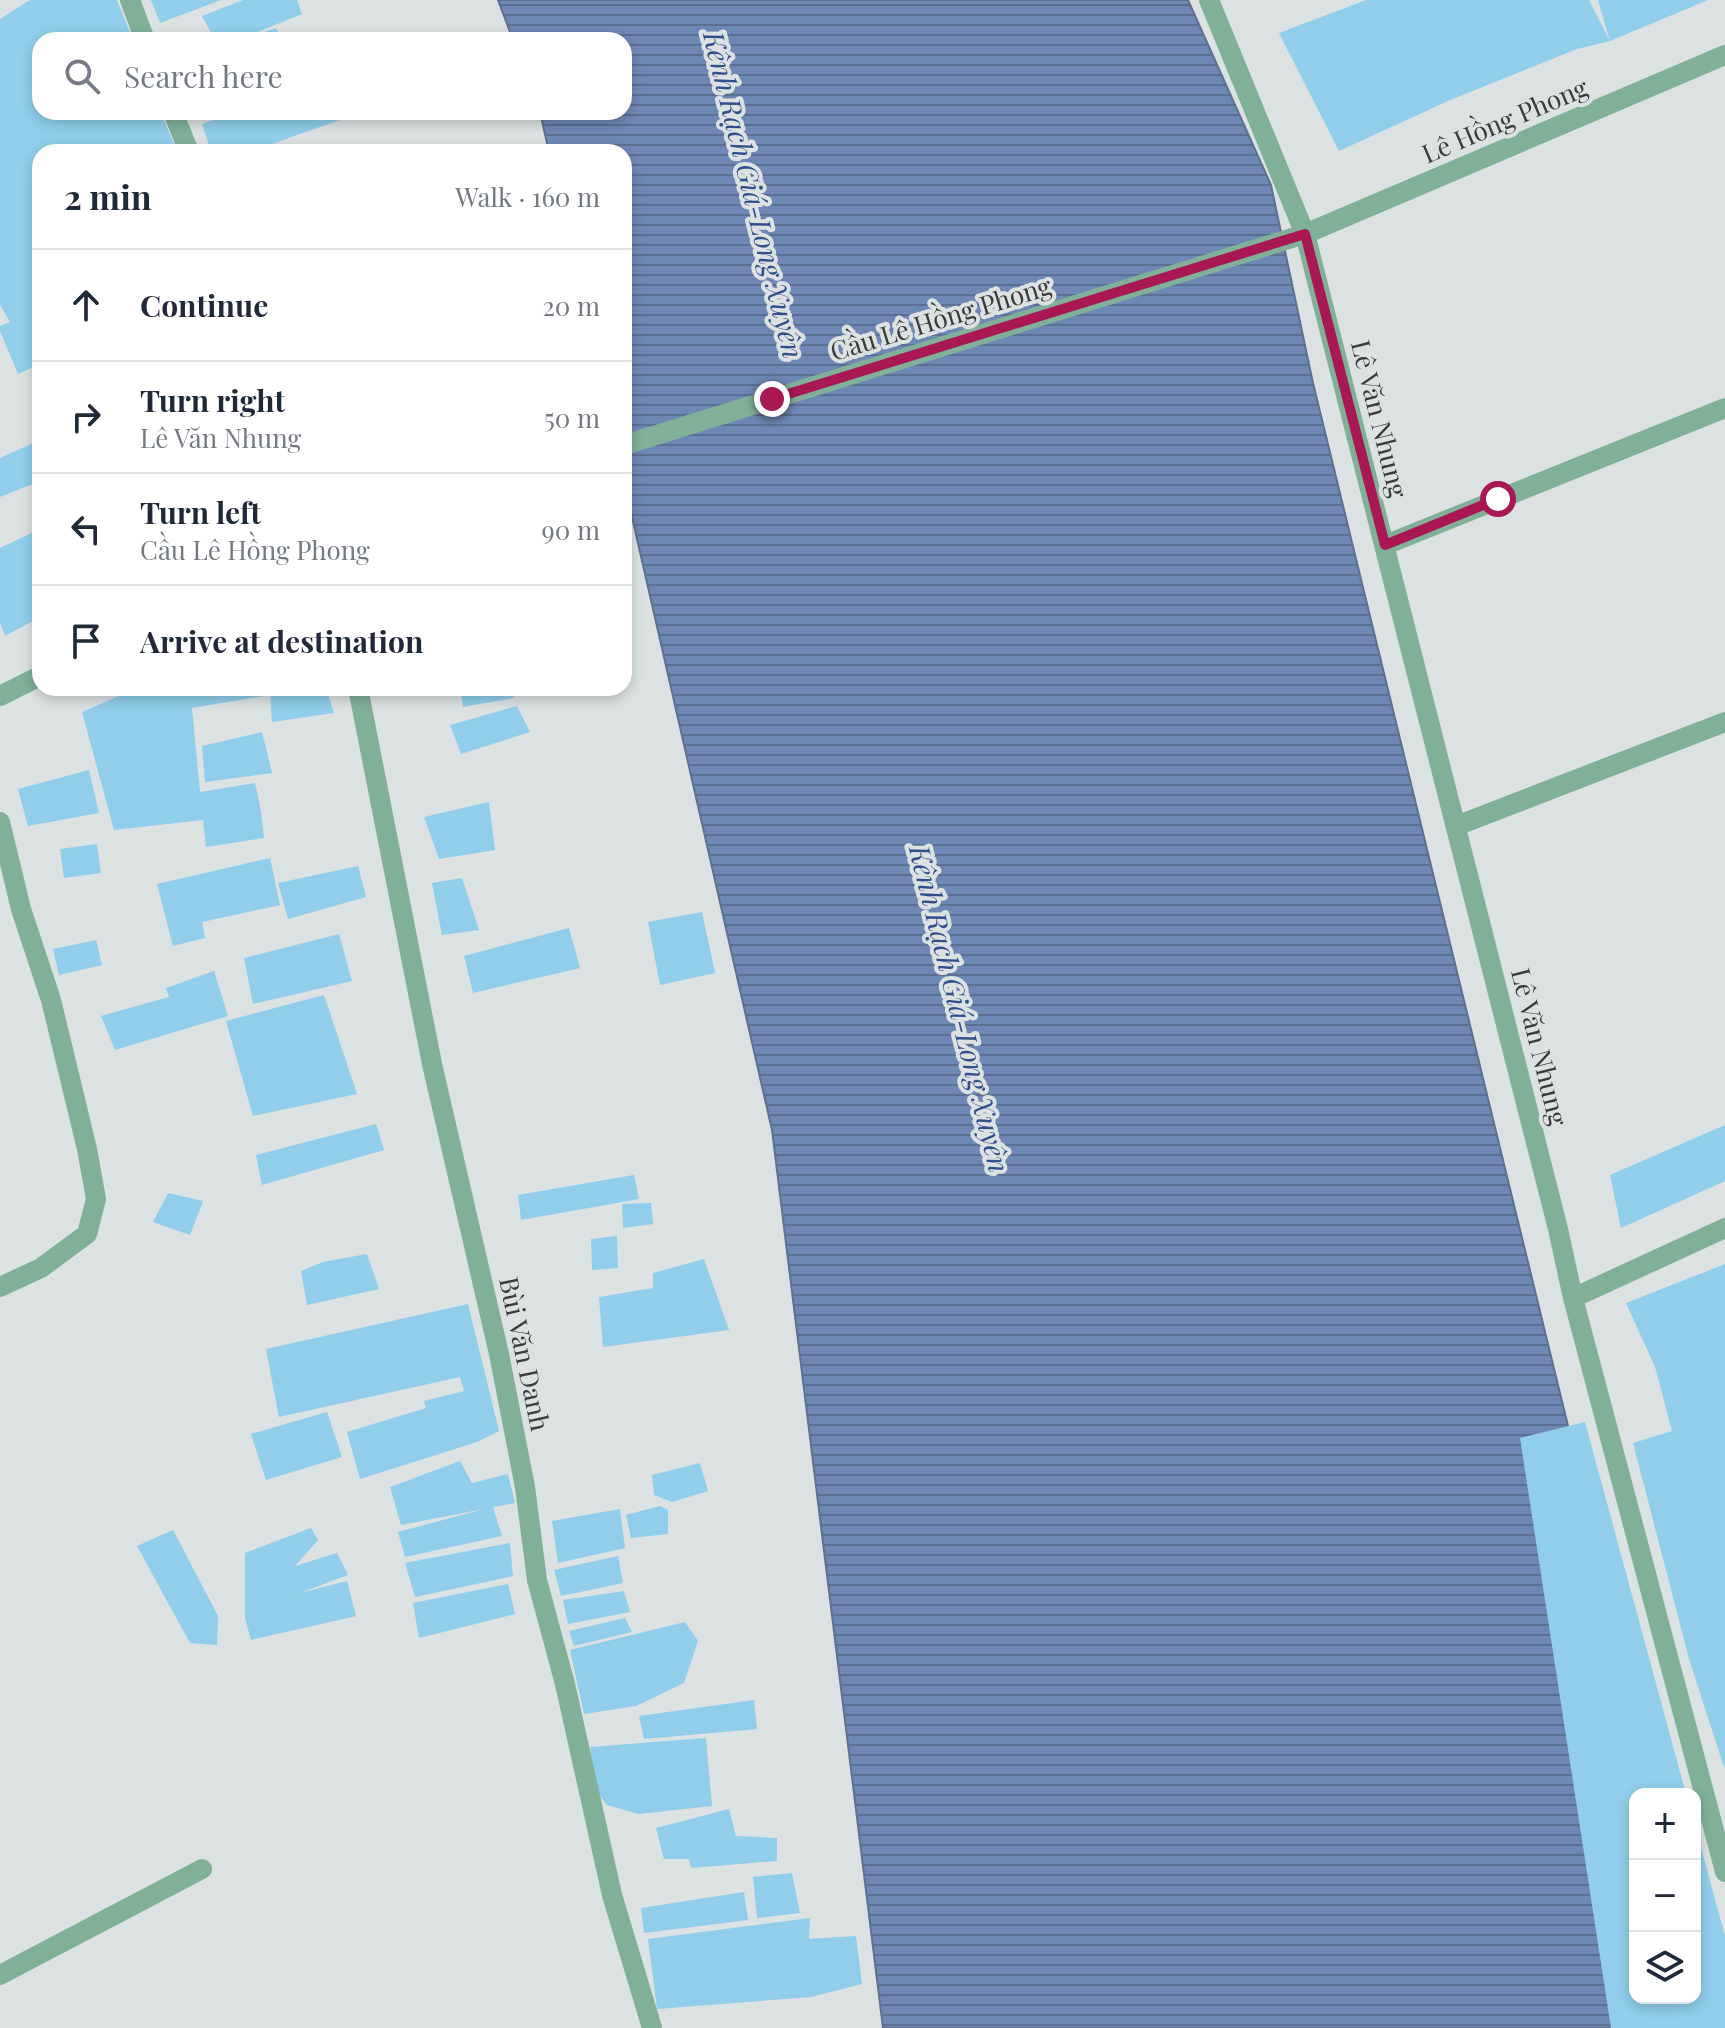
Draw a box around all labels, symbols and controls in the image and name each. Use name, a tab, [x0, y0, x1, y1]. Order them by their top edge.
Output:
water label: Kênh Rạch Giá-Long Xuyên	[696, 26, 813, 362]
search box	[32, 32, 632, 120]
icon: search	[60, 54, 104, 98]
text: Search here	[124, 56, 283, 96]
street label: Lê Hồng Phong	[1416, 68, 1593, 170]
text: 2 min	[64, 173, 152, 219]
text: Walk · 160 m	[455, 179, 600, 214]
street label: Cầu Lê Hồng Phong	[825, 266, 1056, 368]
icon: ahead	[64, 283, 108, 327]
text: Continue	[140, 285, 268, 325]
text: 20 m	[542, 288, 600, 323]
street label: Lê Văn Nhung	[1344, 336, 1417, 501]
text: Turn right	[140, 380, 285, 420]
route end	[754, 381, 790, 417]
icon: right	[64, 395, 108, 439]
text: 50 m	[544, 400, 600, 435]
text: Lê Văn Nhung	[140, 420, 301, 455]
route start	[1480, 481, 1516, 517]
text: Turn left	[140, 492, 261, 532]
icon: left	[64, 507, 108, 551]
text: 90 m	[542, 512, 600, 547]
text: Cầu Lê Hồng Phong	[140, 532, 370, 567]
icon: arrive	[64, 619, 108, 663]
text: Arrive at destination	[140, 621, 423, 661]
water label: Kênh Rạch Giá-Long Xuyên	[902, 840, 1019, 1176]
street label: Lê Văn Nhung	[1504, 964, 1577, 1129]
street label: Bùi Văn Danh	[492, 1273, 559, 1434]
map controls	[1629, 1788, 1701, 2004]
button: +	[1629, 1788, 1701, 1860]
button: −	[1629, 1860, 1701, 1932]
button: layers	[1629, 1932, 1701, 2004]

